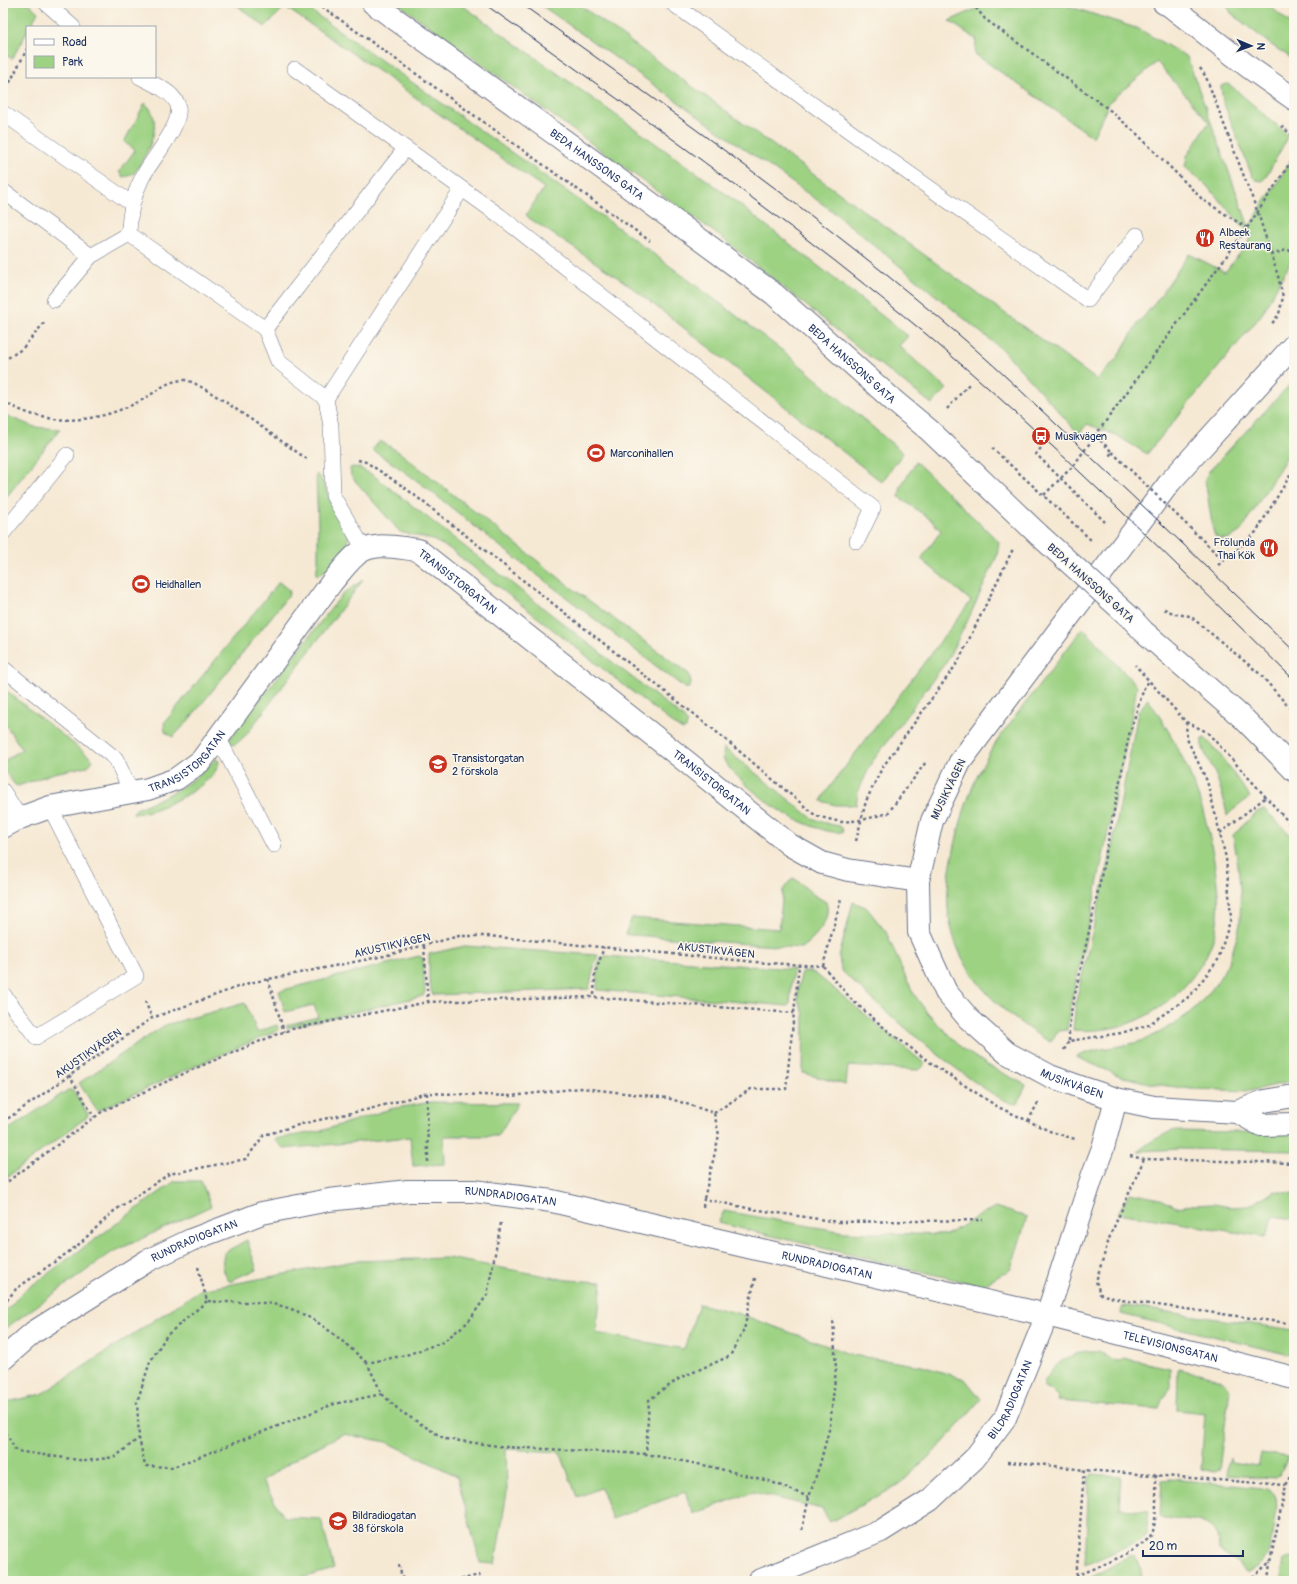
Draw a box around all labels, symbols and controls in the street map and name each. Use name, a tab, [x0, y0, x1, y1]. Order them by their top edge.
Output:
legend	[26, 26, 156, 78]
north arrow	[1231, 26, 1271, 66]
text: Road	[62, 35, 87, 50]
text: N	[1254, 42, 1267, 51]
text: Park	[62, 55, 83, 70]
street label: BEDA HANSSONS GATA	[547, 127, 646, 203]
place label: Albeek Restaurang	[1219, 226, 1272, 252]
restaurant icon: Albeek Restaurang	[1194, 227, 1216, 249]
street label: BEDA HANSSONS GATA	[805, 322, 898, 406]
bus stop icon: Musikvägen	[1030, 425, 1052, 447]
place label: Musikvägen	[1055, 430, 1107, 443]
sports icon: Marconihallen	[585, 442, 607, 464]
place label: Marconihallen	[610, 447, 673, 460]
place label: Frölunda Thai Kök	[1214, 536, 1255, 562]
restaurant icon: Frölunda Thai Kök	[1258, 537, 1280, 559]
street label: BEDA HANSSONS GATA	[1045, 541, 1137, 626]
street label: TRANSISTORGATAN	[415, 547, 499, 617]
sports icon: Heidhallen	[130, 573, 152, 595]
place label: Heidhallen	[155, 578, 201, 591]
street label: TRANSISTORGATAN	[147, 728, 228, 795]
street label: TRANSISTORGATAN	[670, 747, 753, 818]
place label: Transistorgatan 2 förskola	[452, 752, 524, 778]
school or university icon: Transistorgatan 2 förskola	[427, 753, 449, 775]
street label: MUSIKVÄGEN	[928, 757, 969, 822]
street label: AKUSTIKVÄGEN	[353, 930, 432, 961]
street label: AKUSTIKVÄGEN	[676, 940, 755, 961]
street label: AKUSTIKVÄGEN	[53, 1026, 124, 1081]
street label: MUSIKVÄGEN	[1038, 1066, 1105, 1101]
street label: RUNDRADIOGATAN	[465, 1185, 558, 1209]
street label: RUNDRADIOGATAN	[149, 1217, 239, 1265]
street label: RUNDRADIOGATAN	[780, 1249, 873, 1282]
street label: TELEVISIONSGATAN	[1121, 1329, 1219, 1365]
street label: BILDRADIOGATAN	[985, 1358, 1035, 1442]
place label: Bildradiogatan 38 förskola	[352, 1509, 416, 1535]
school or university icon: Bildradiogatan 38 förskola	[327, 1510, 349, 1532]
scale bar	[1143, 1532, 1243, 1558]
text: 20 m	[1149, 1539, 1178, 1554]

